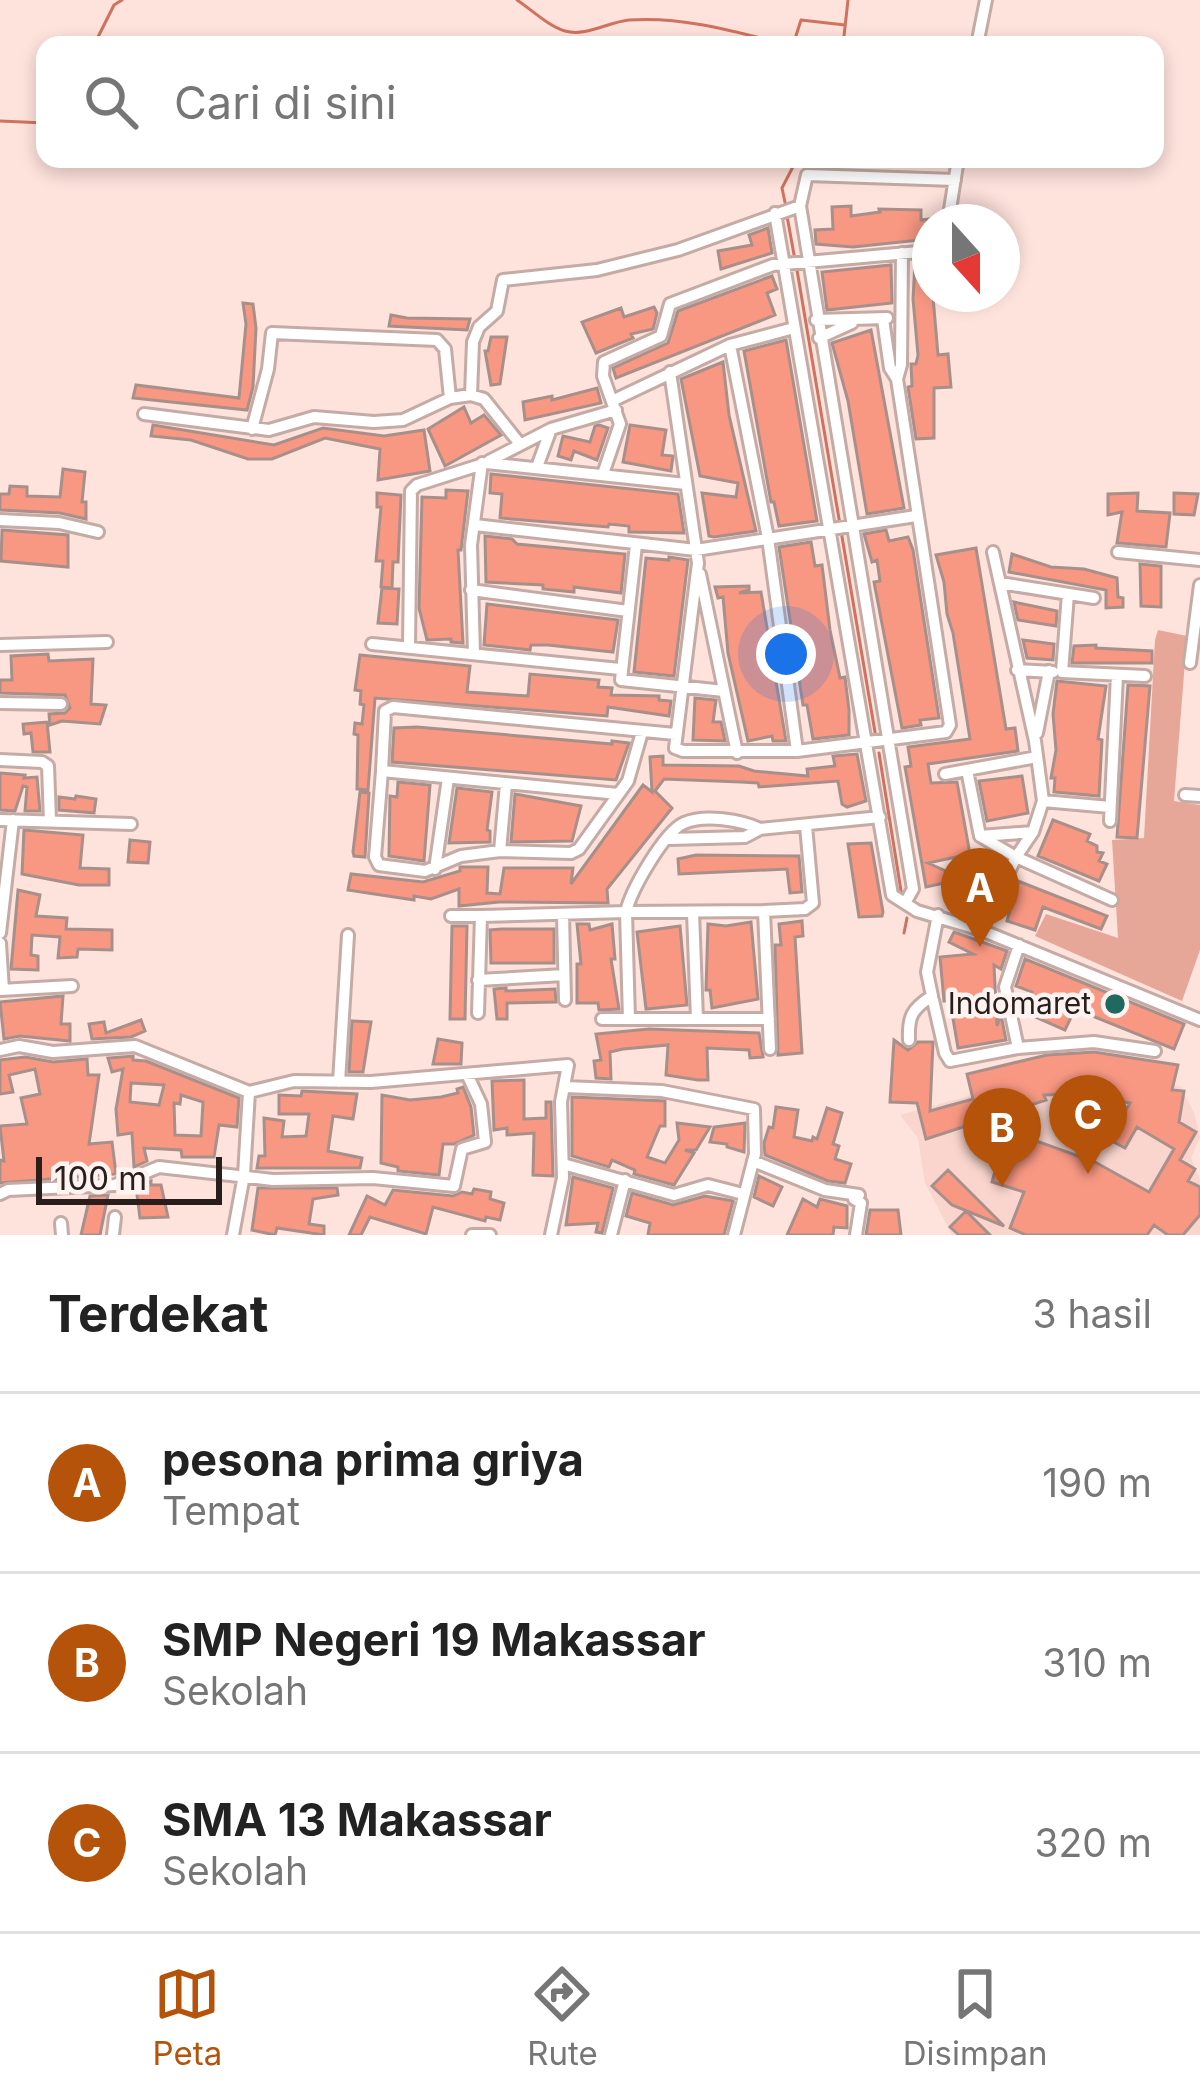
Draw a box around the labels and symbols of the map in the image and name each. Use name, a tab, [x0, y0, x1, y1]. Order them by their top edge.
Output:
north arrow	[912, 204, 1020, 312]
your location	[756, 624, 816, 684]
pin: A	[941, 848, 1019, 947]
place label: Indomaret	[948, 985, 1091, 1021]
marker: Indomaret	[1102, 991, 1128, 1017]
pin: C	[1049, 1075, 1127, 1174]
pin: B	[963, 1088, 1041, 1187]
scale bar	[36, 1151, 222, 1204]

